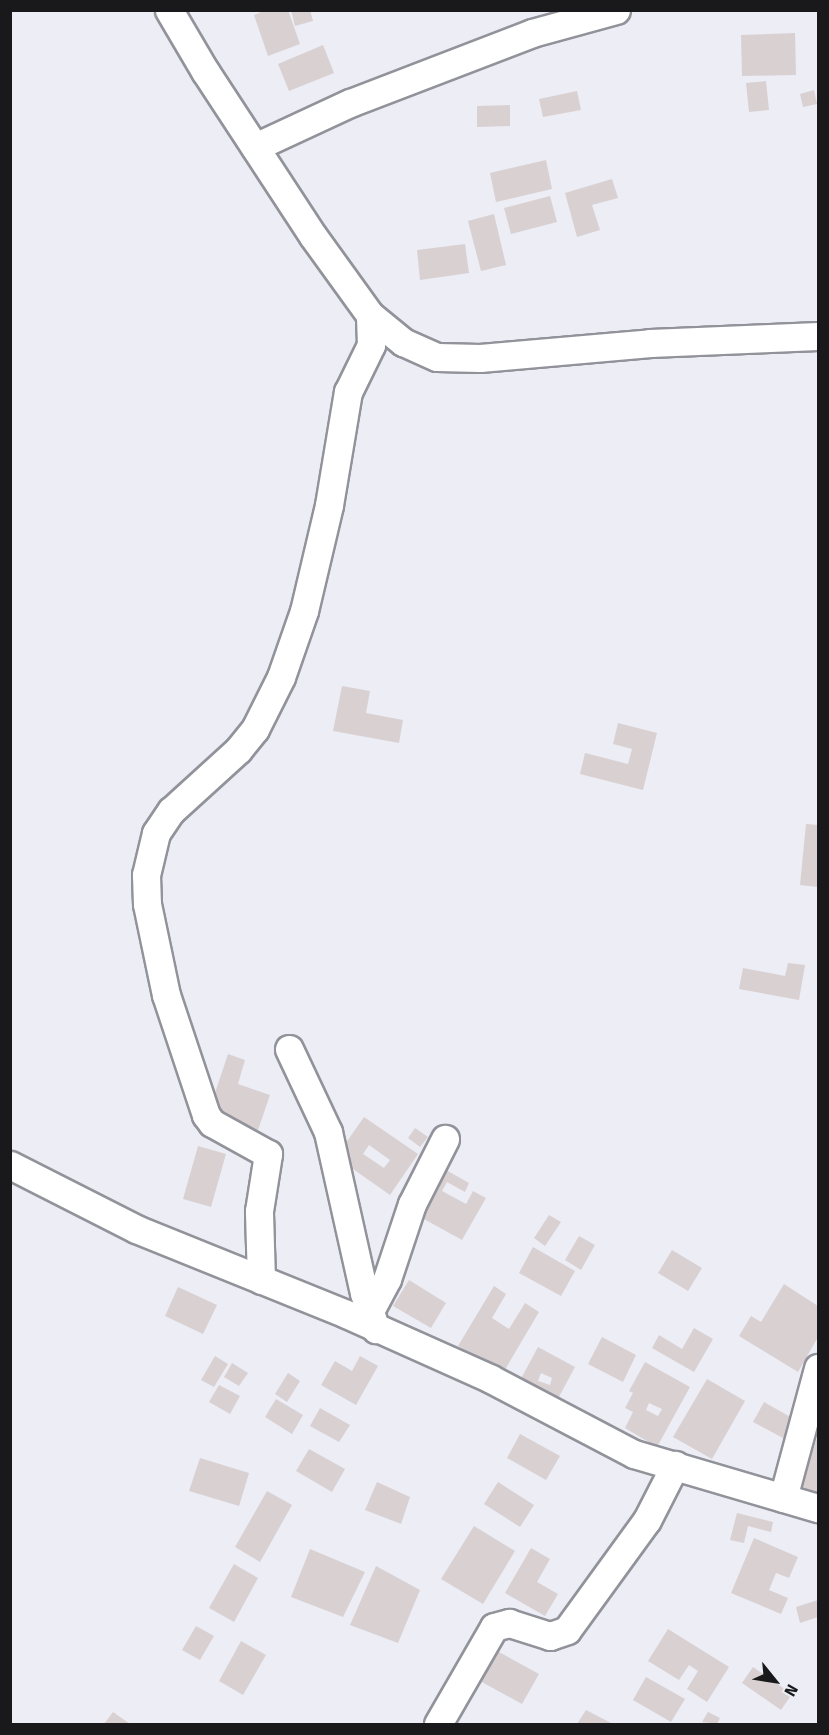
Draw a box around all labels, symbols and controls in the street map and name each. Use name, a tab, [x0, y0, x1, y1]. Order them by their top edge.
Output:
north arrow	[745, 1651, 805, 1711]
text: N	[780, 1681, 802, 1700]

